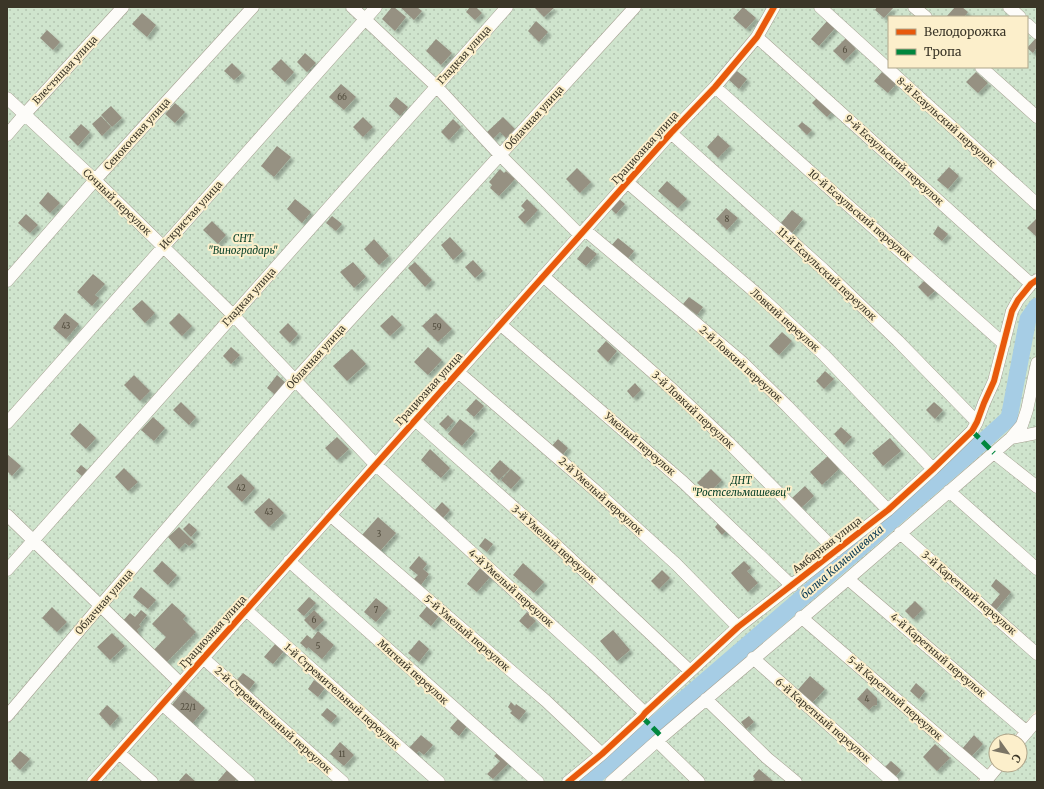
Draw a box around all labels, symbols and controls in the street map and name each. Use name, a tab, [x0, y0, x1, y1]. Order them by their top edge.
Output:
legend	[888, 16, 1028, 68]
street label: Гладкая улица	[434, 23, 494, 87]
text: Велодорожка	[924, 24, 1007, 39]
street label: Блестящая улица	[30, 32, 101, 107]
text: Тропа	[924, 44, 962, 59]
house number: 6	[843, 45, 848, 55]
street label: 8-й Есаульский переулок	[894, 74, 999, 170]
street label: Облачная улица	[502, 83, 567, 153]
house number: 66	[337, 92, 347, 102]
street label: Сенокосная улица	[101, 95, 173, 173]
street label: Грациозная улица	[609, 108, 682, 187]
street label: 9-й Есаульский переулок	[842, 112, 947, 208]
street label: Сочный переулок	[80, 166, 154, 238]
street label: 10-й Есаульский переулок	[806, 166, 915, 264]
street label: Искристая улица	[157, 178, 226, 252]
house number: 8	[725, 214, 730, 224]
street label: 11-й Есаульский переулок	[775, 225, 880, 324]
park label: СНТ "Виноградарь"	[208, 232, 278, 257]
street label: Гладкая улица	[219, 265, 279, 329]
street label: Ловкий переулок	[748, 286, 823, 355]
house number: 43	[62, 321, 71, 331]
street label: Облачная улица	[284, 322, 349, 392]
house number: 59	[432, 322, 442, 332]
street label: 2-й Ловкий переулок	[697, 323, 786, 405]
street label: Грациозная улица	[393, 349, 466, 428]
street label: 3-й Ловкий переулок	[649, 369, 737, 452]
street label: Умелый переулок	[601, 409, 679, 479]
street label: 2-й Умелый переулок	[556, 455, 646, 538]
park label: ДНТ "Ростсельмашевец"	[691, 474, 791, 499]
house number: 42	[236, 483, 246, 493]
street label: 3-й Умелый переулок	[509, 503, 600, 586]
house number: 43	[265, 507, 274, 517]
street label: Амбарная улица	[789, 514, 865, 577]
water label: балка Камышеваха	[798, 522, 886, 602]
house number: 3	[377, 529, 382, 539]
street label: 4-й Умелый переулок	[466, 546, 557, 630]
street label: 3-й Каретный переулок	[919, 548, 1020, 638]
street label: Облачная улица	[72, 566, 136, 637]
street label: Грациозная улица	[177, 592, 250, 671]
street label: 5-й Умелый переулок	[421, 592, 513, 674]
house number: 7	[374, 605, 379, 615]
street label: 4-й Каретный переулок	[888, 610, 989, 700]
house number: 6	[312, 615, 317, 625]
street label: Мягкий переулок	[375, 637, 452, 708]
street label: 1-й Стремительный переулок	[281, 641, 403, 752]
house number: 5	[316, 641, 321, 651]
street label: 5-й Каретный переулок	[845, 653, 946, 743]
street label: 2-й Стремительный переулок	[212, 664, 335, 776]
street label: 6-й Каретный переулок	[773, 675, 874, 765]
house number: 4	[865, 694, 870, 704]
house number: 22/1	[180, 702, 196, 712]
north arrow	[988, 733, 1028, 773]
house number: 11	[339, 749, 346, 759]
text: С	[1009, 752, 1024, 765]

